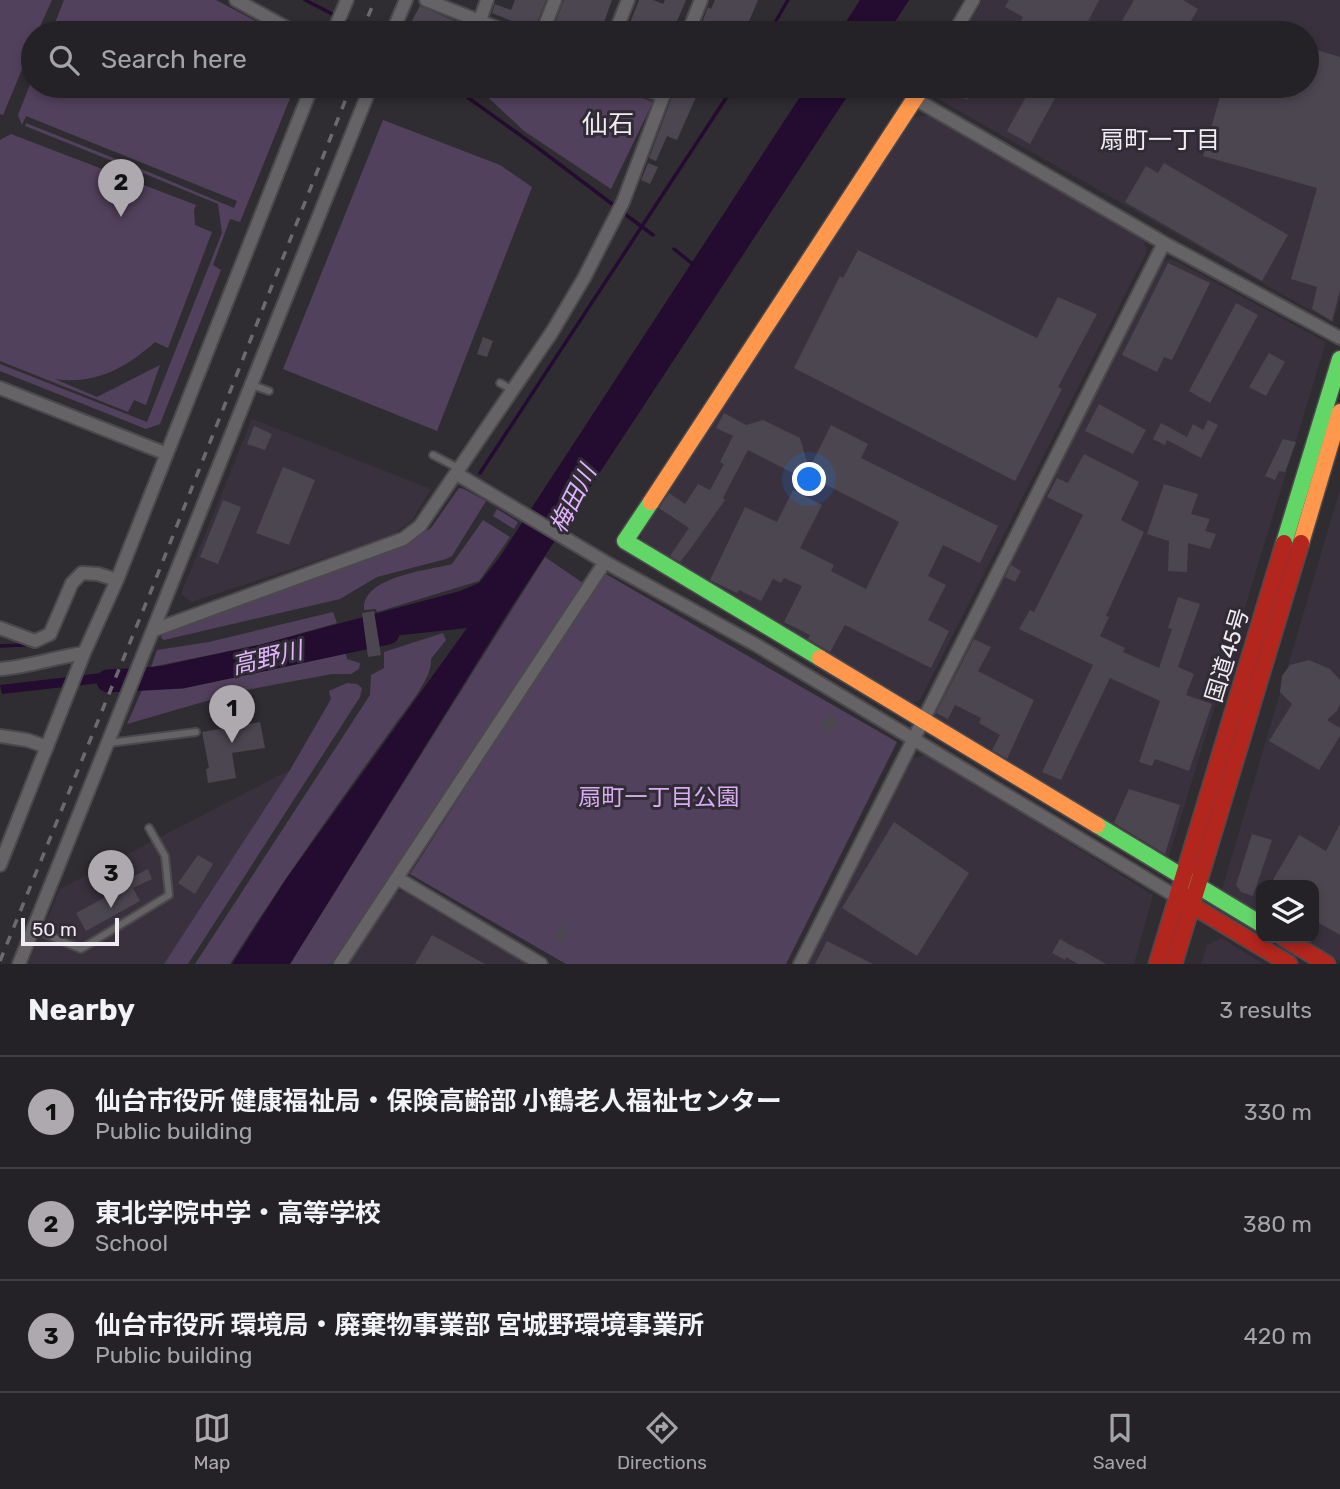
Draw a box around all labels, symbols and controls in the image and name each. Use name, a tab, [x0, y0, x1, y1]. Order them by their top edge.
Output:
search box	[21, 21, 1319, 98]
icon: search	[45, 41, 83, 79]
text: Search here	[101, 44, 247, 75]
district label: 仙石	[582, 109, 634, 140]
district label: 扇町一丁目	[1100, 126, 1220, 154]
pin: 2	[98, 159, 144, 217]
water label: 梅田川	[544, 458, 603, 537]
your location	[792, 462, 826, 496]
street label: 国道45号	[1199, 605, 1255, 705]
water label: 高野川	[229, 636, 308, 680]
pin: 1	[209, 685, 255, 743]
park label: 扇町一丁目公園	[579, 783, 740, 811]
pin: 3	[88, 850, 134, 908]
map controls	[1256, 880, 1319, 943]
button: layers	[1256, 880, 1319, 943]
scale bar	[21, 915, 119, 947]
text: 50 m	[32, 918, 77, 941]
text: Nearby	[28, 992, 135, 1028]
text: 3 results	[1219, 996, 1312, 1024]
text: 仙台市役所 健康福祉局・保険高齢部 小鶴老人福祉センター	[95, 1086, 782, 1117]
text: 1	[45, 1098, 57, 1126]
text: 330 m	[1244, 1098, 1312, 1126]
text: Public building	[95, 1117, 252, 1145]
text: 東北学院中学・高等学校	[95, 1198, 381, 1229]
text: 2	[44, 1210, 58, 1238]
text: 380 m	[1243, 1210, 1312, 1238]
text: School	[95, 1229, 168, 1257]
text: 仙台市役所 環境局・廃棄物事業部 宮城野環境事業所	[95, 1310, 704, 1341]
text: 3	[43, 1322, 59, 1350]
text: 420 m	[1244, 1322, 1312, 1350]
text: Public building	[95, 1341, 252, 1369]
tab: Map	[193, 1409, 231, 1474]
tab: Directions	[617, 1409, 707, 1474]
tab: Saved	[1093, 1409, 1147, 1474]

